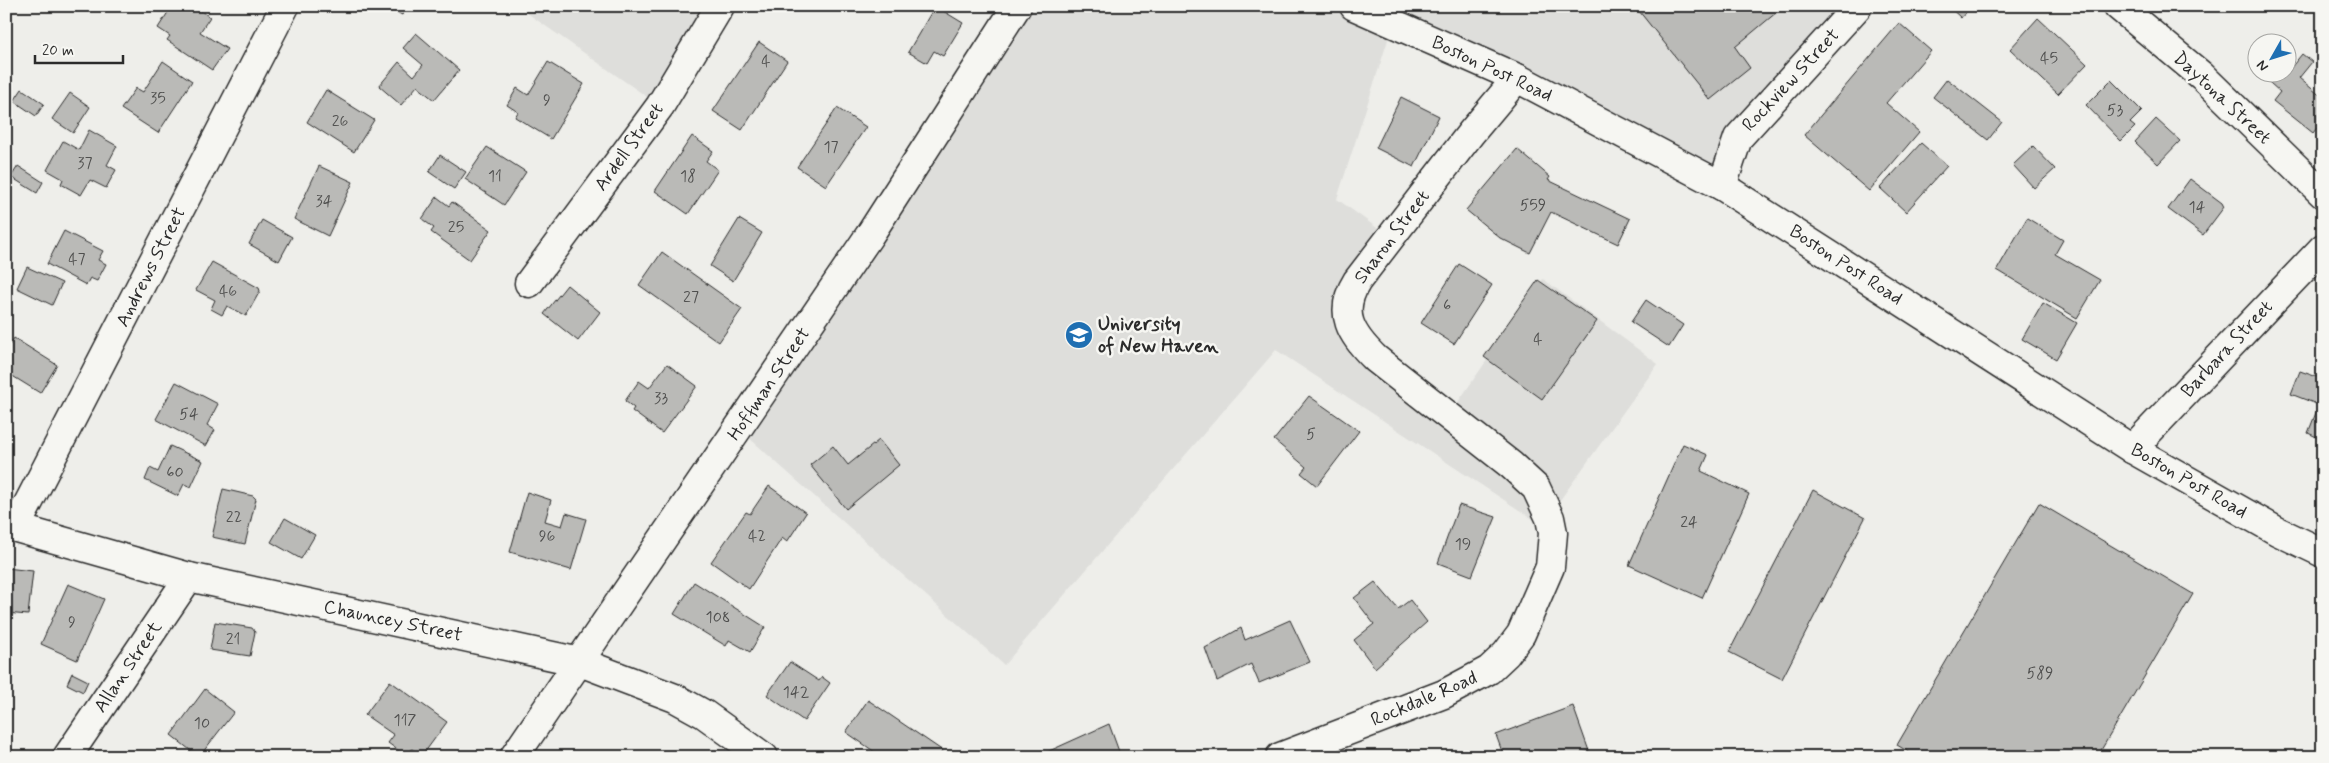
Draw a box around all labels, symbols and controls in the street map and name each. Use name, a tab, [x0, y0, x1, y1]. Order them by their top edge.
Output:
street label: Rockview Street	[1737, 23, 1845, 137]
street label: Boston Post Road	[1427, 30, 1557, 108]
scale bar	[35, 32, 122, 64]
north arrow	[2246, 32, 2296, 82]
text: 20 m	[42, 41, 74, 61]
street label: Daytona Street	[2168, 46, 2276, 150]
house number: 45	[2040, 48, 2058, 69]
house number: 4	[761, 51, 771, 72]
text: N	[2253, 56, 2273, 75]
house number: 35	[150, 88, 166, 109]
house number: 9	[543, 90, 551, 111]
street label: Ardell Street	[589, 98, 669, 196]
house number: 53	[2107, 100, 2123, 121]
house number: 26	[332, 111, 348, 132]
house number: 17	[823, 137, 839, 158]
house number: 37	[77, 153, 93, 174]
house number: 11	[488, 166, 502, 187]
house number: 18	[680, 166, 696, 187]
street label: Sharon Street	[1348, 185, 1436, 289]
house number: 34	[316, 191, 333, 212]
house number: 559	[1520, 195, 1546, 216]
house number: 14	[2189, 197, 2206, 218]
street label: Andrews Street	[110, 203, 192, 331]
house number: 25	[448, 217, 464, 238]
street label: Boston Post Road	[1784, 219, 1908, 311]
house number: 47	[68, 249, 86, 270]
house number: 46	[219, 281, 237, 302]
house number: 27	[683, 287, 699, 308]
house number: 6	[1443, 295, 1451, 316]
street label: Barbara Street	[2175, 295, 2279, 403]
place label: University of New Haven	[1098, 312, 1218, 359]
school or university icon: University of New Haven	[1064, 320, 1094, 350]
street label: Hoffman Street	[722, 322, 816, 446]
house number: 4	[1533, 329, 1543, 350]
house number: 33	[654, 388, 668, 409]
house number: 54	[179, 404, 199, 425]
house number: 5	[1306, 424, 1316, 445]
street label: Boston Post Road	[2126, 437, 2252, 525]
house number: 60	[166, 462, 184, 483]
house number: 22	[226, 507, 242, 528]
house number: 24	[1680, 512, 1698, 533]
house number: 96	[539, 526, 555, 547]
house number: 42	[748, 526, 766, 547]
house number: 19	[1455, 534, 1471, 555]
street label: Chauncey Street	[321, 594, 465, 648]
house number: 108	[706, 607, 730, 628]
house number: 9	[68, 612, 76, 633]
street label: Allan Street	[88, 616, 168, 718]
house number: 21	[226, 629, 240, 650]
house number: 589	[2027, 663, 2053, 684]
street label: Rockdale Road	[1367, 665, 1481, 733]
house number: 142	[783, 682, 810, 703]
house number: 117	[394, 710, 417, 731]
house number: 10	[194, 713, 210, 734]

